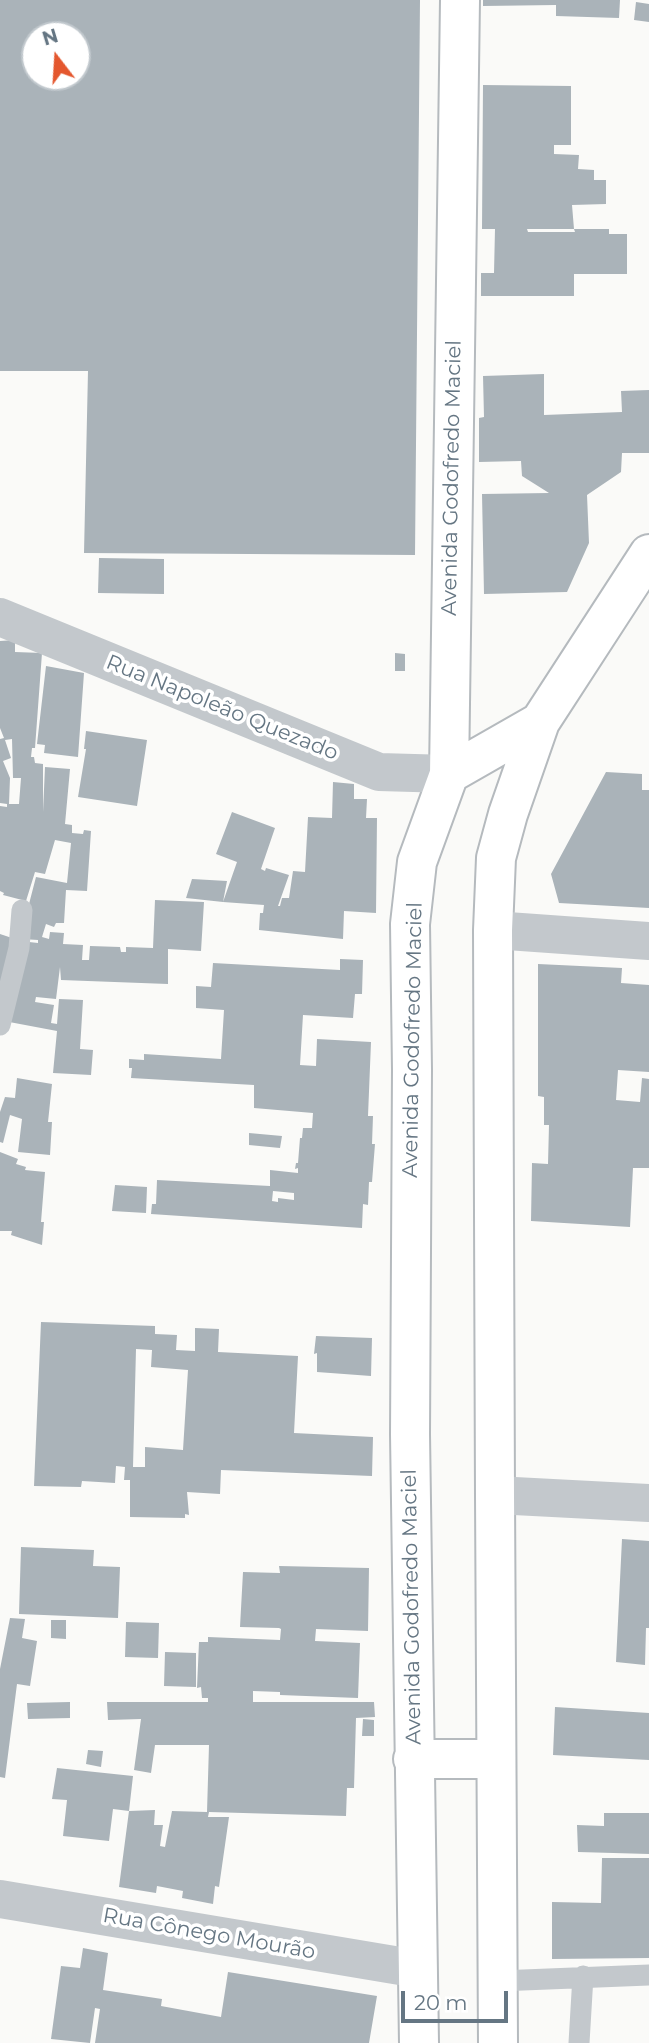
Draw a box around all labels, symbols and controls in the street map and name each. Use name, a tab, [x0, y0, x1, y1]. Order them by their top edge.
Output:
north arrow	[21, 21, 91, 91]
text: N	[40, 24, 61, 51]
street label: Avenida Godofredo Maciel	[437, 340, 467, 616]
street label: Rua Napoleão Quezado	[102, 650, 342, 766]
street label: Avenida Godofredo Maciel	[398, 902, 428, 1178]
street label: Avenida Godofredo Maciel	[397, 1469, 427, 1745]
street label: Rua Cônego Mourão	[101, 1903, 317, 1965]
scale bar	[404, 1976, 511, 2020]
text: 20 m	[414, 1990, 468, 2015]

